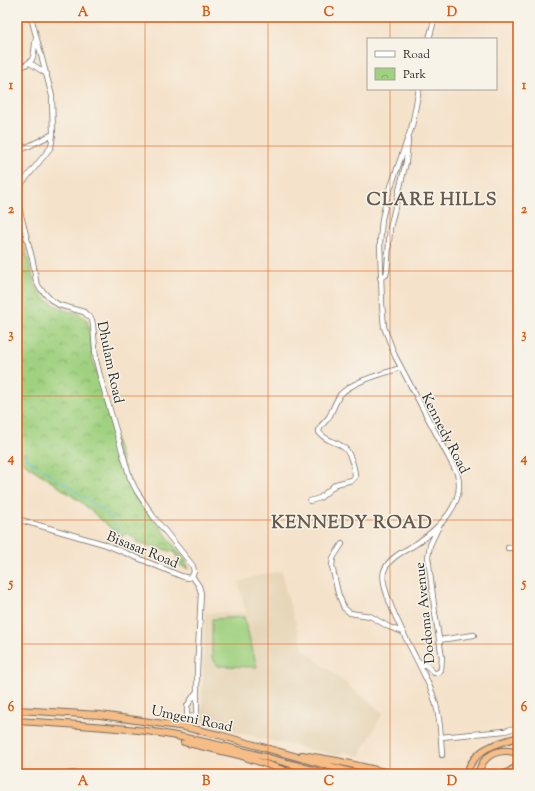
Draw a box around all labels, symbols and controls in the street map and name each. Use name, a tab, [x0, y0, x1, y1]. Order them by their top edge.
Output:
text: A	[78, 4, 89, 22]
text: B	[202, 4, 211, 22]
text: C	[324, 4, 334, 22]
text: D	[447, 4, 457, 22]
legend	[367, 38, 497, 90]
text: Road	[403, 46, 430, 64]
text: Park	[403, 66, 426, 84]
text: 1	[9, 77, 14, 95]
text: 1	[522, 77, 527, 95]
district label: CLARE HILLS	[366, 188, 498, 214]
text: 2	[8, 201, 15, 219]
text: 2	[521, 201, 528, 219]
street label: Dhulam Road	[91, 319, 128, 405]
text: 3	[8, 326, 14, 344]
text: 3	[521, 326, 527, 344]
street label: Kennedy Road	[415, 390, 473, 478]
text: 4	[7, 450, 15, 468]
text: 4	[520, 450, 528, 468]
district label: KENNEDY ROAD	[271, 511, 433, 537]
street label: Bisasar Road	[103, 527, 181, 574]
street label: Dodoma Avenue	[411, 561, 441, 665]
text: 5	[8, 575, 14, 593]
text: 5	[521, 575, 527, 593]
text: 6	[8, 699, 15, 717]
text: 6	[521, 699, 528, 717]
street label: Umgeni Road	[149, 702, 234, 738]
text: A	[78, 773, 89, 791]
text: B	[202, 773, 211, 791]
text: C	[324, 773, 334, 791]
text: D	[447, 773, 457, 791]

